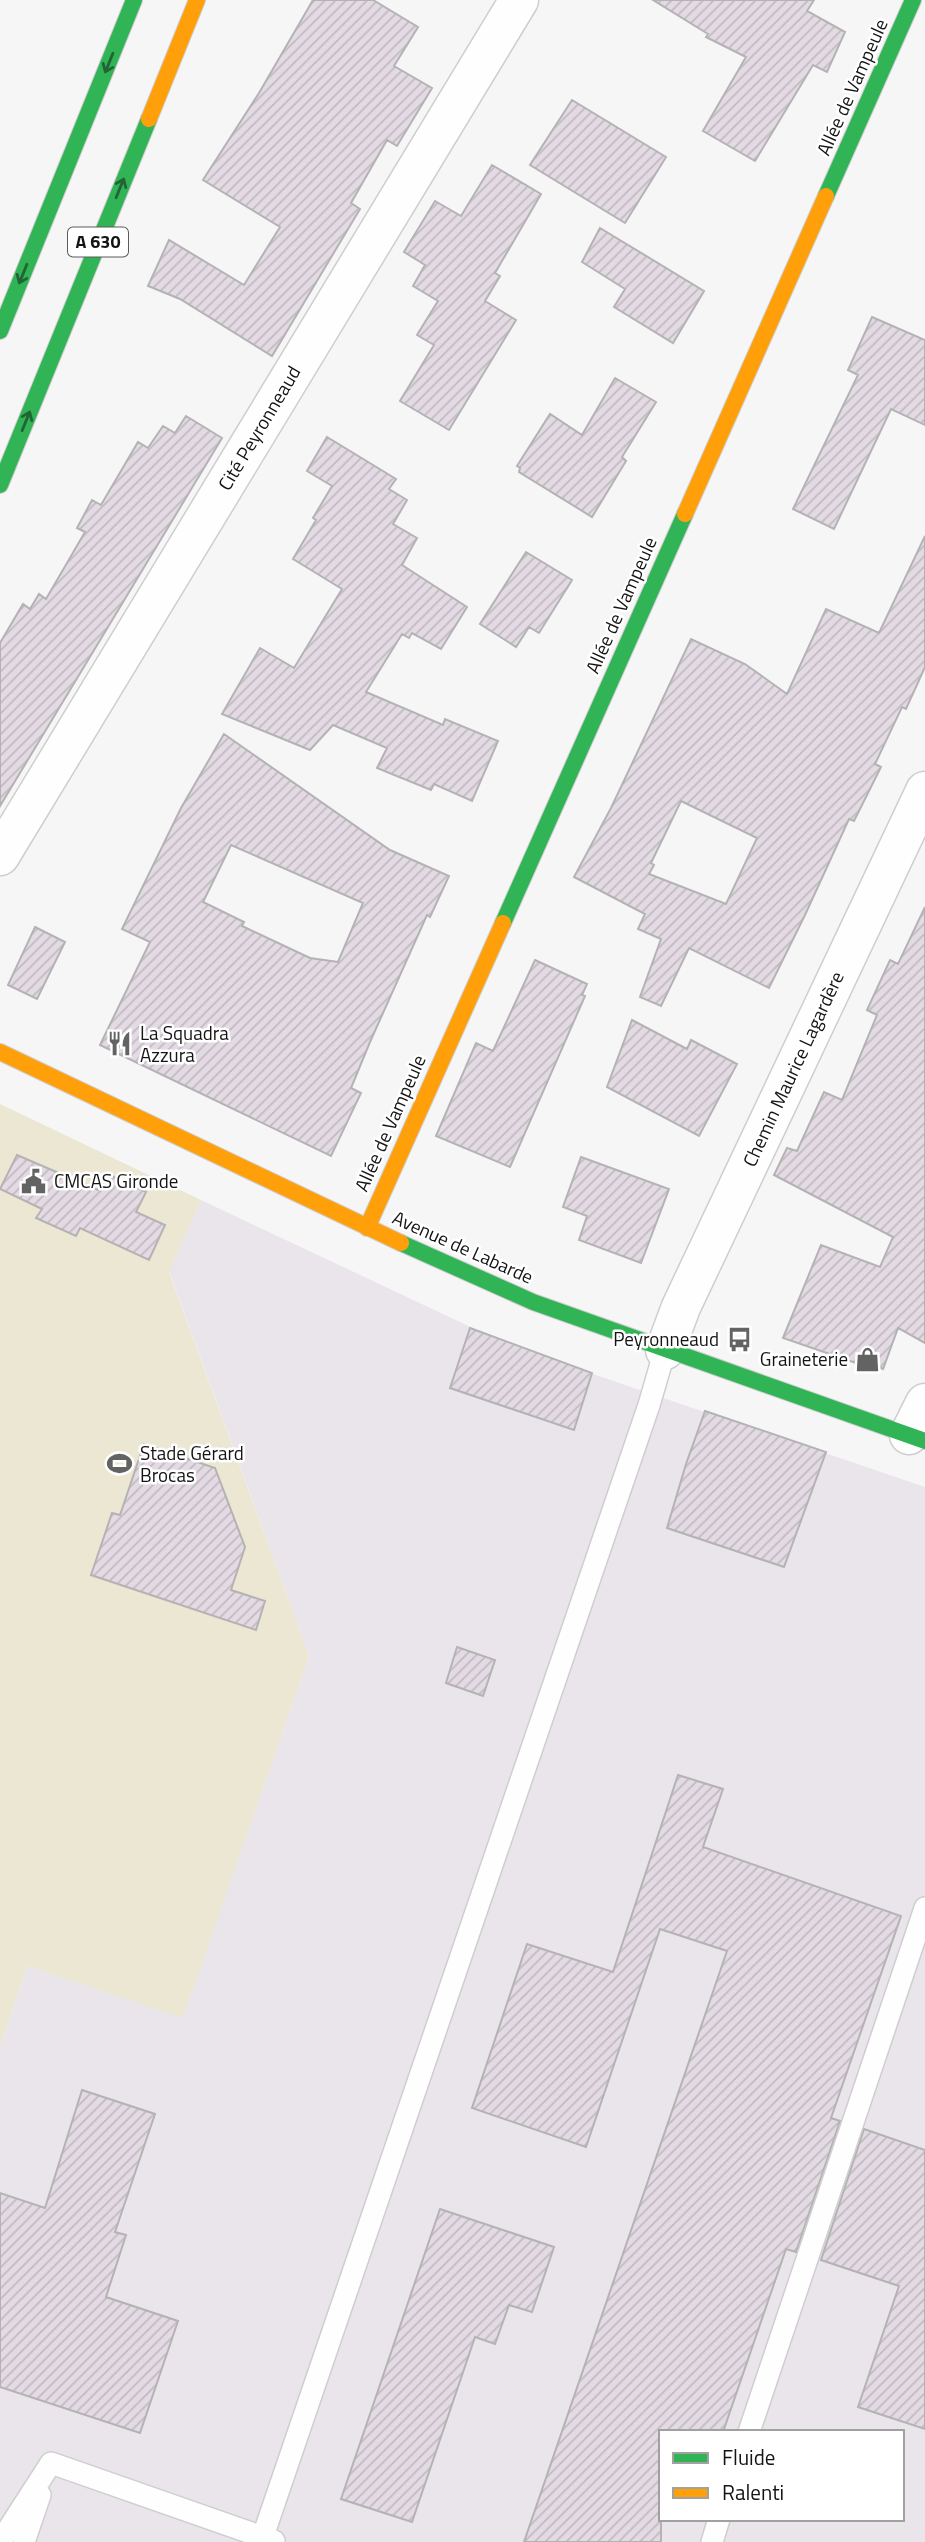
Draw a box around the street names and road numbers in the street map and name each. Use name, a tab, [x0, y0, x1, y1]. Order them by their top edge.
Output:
street label: Allée de Vampeule	[808, 14, 895, 160]
road number: A 630	[68, 228, 128, 256]
street label: Cité Peyronneaud	[210, 360, 307, 496]
street label: Allée de Vampeule	[577, 532, 664, 678]
street label: Chemin Maurice Lagardère	[734, 966, 851, 1171]
street label: Allée de Vampeule	[346, 1050, 433, 1196]
street label: Avenue de Labarde	[388, 1202, 538, 1291]

